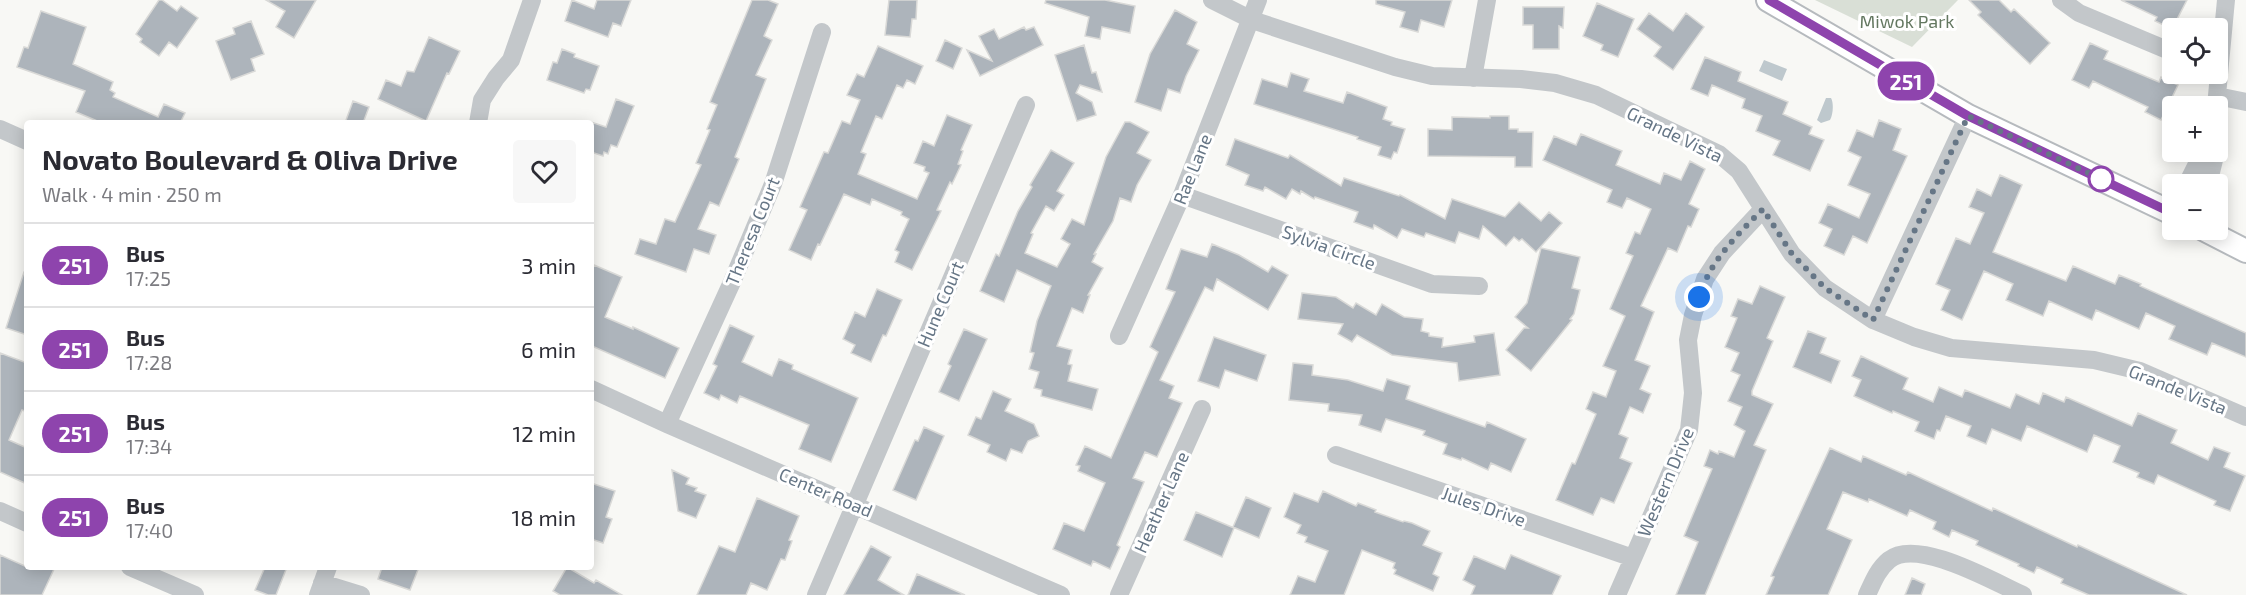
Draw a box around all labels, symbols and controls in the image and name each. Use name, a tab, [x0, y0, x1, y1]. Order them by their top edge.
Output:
park label: Miwok Park	[1859, 10, 1955, 32]
map controls	[2162, 18, 2228, 240]
button: locate	[2162, 18, 2228, 84]
line badge: 251	[1872, 62, 1940, 100]
text: 251	[1890, 69, 1922, 94]
button: +	[2162, 96, 2228, 162]
street label: Grande Vista	[1624, 101, 1726, 167]
street label: Rae Lane	[1168, 131, 1216, 207]
button: heart	[513, 140, 576, 203]
text: Novato Boulevard & Oliva Drive	[42, 142, 458, 176]
unlabelled marker	[2088, 166, 2114, 192]
street label: Theresa Court	[720, 173, 784, 288]
button: −	[2162, 174, 2228, 240]
text: Walk · 4 min · 250 m	[42, 182, 222, 206]
street label: Sylvia Circle	[1279, 220, 1379, 274]
text: Bus	[126, 240, 165, 266]
text: 3 min	[521, 252, 576, 278]
text: 251	[59, 253, 91, 278]
street label: Hune Court	[912, 258, 968, 350]
text: 17:25	[126, 266, 171, 290]
your location	[1684, 282, 1714, 312]
text: Bus	[126, 324, 165, 350]
text: 6 min	[521, 336, 576, 362]
text: 251	[59, 337, 91, 362]
text: 17:28	[126, 350, 172, 374]
street label: Grande Vista	[2126, 359, 2230, 419]
text: Bus	[126, 408, 165, 434]
text: 12 min	[512, 420, 576, 446]
text: 251	[59, 421, 91, 446]
street label: Western Drive	[1632, 424, 1698, 540]
text: 17:34	[126, 434, 172, 458]
street label: Heather Lane	[1129, 448, 1193, 556]
street label: Center Road	[776, 462, 876, 522]
street label: Jules Drive	[1439, 481, 1529, 531]
text: Bus	[126, 492, 165, 518]
text: 18 min	[511, 504, 576, 530]
text: 251	[59, 505, 91, 530]
text: 17:40	[126, 518, 173, 542]

